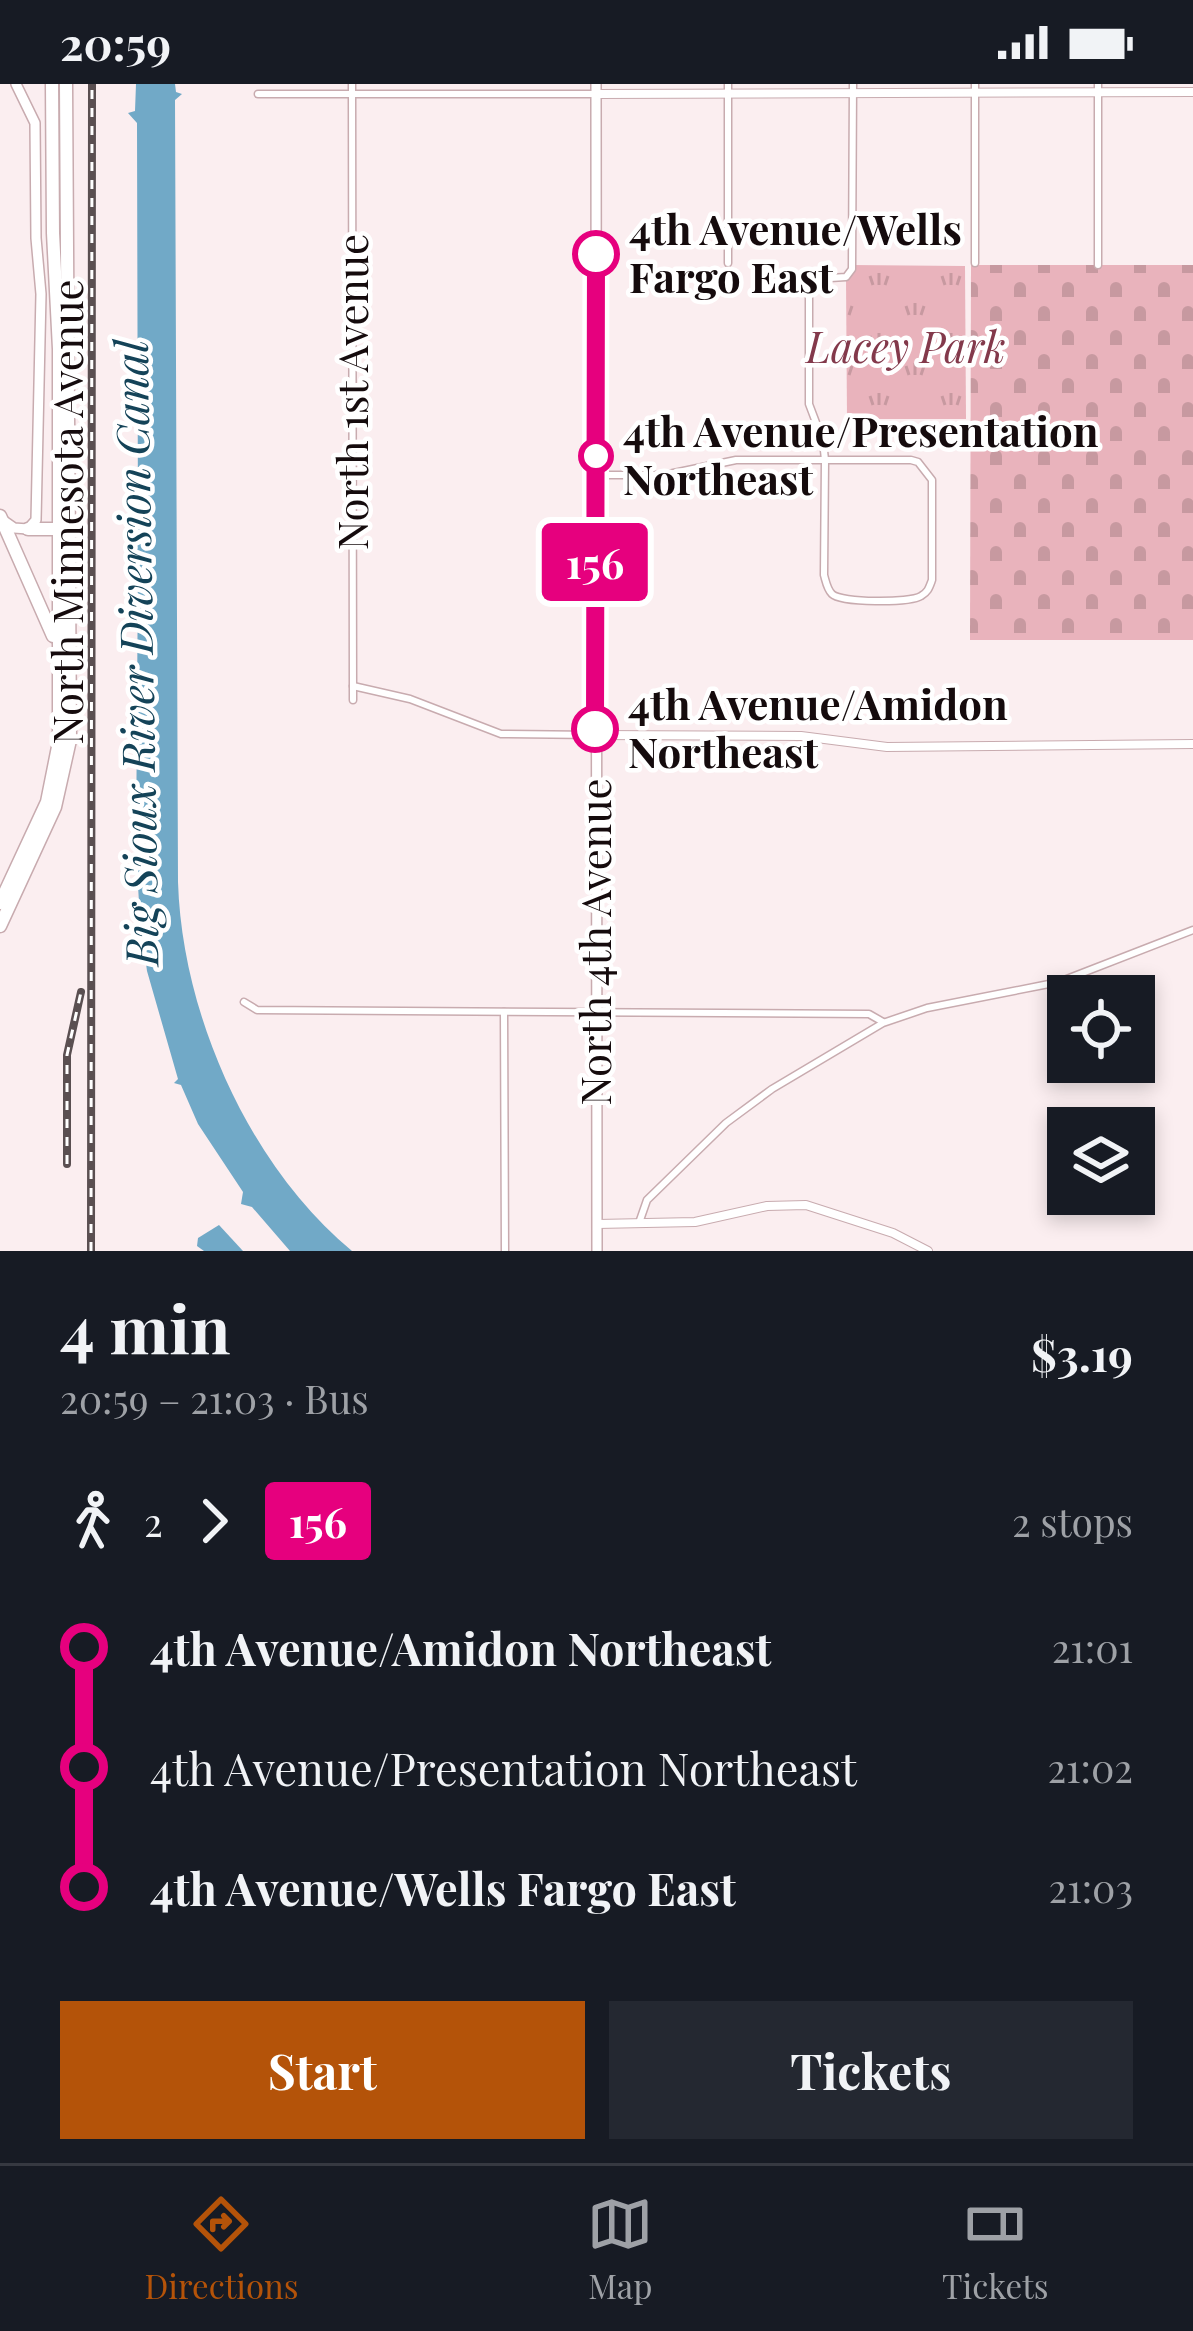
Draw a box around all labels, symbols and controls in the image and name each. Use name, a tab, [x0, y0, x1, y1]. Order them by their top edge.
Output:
text: 20:59	[60, 12, 171, 72]
place label: 4th Avenue/Wells Fargo East	[629, 200, 962, 304]
marker: 4th Avenue/Wells Fargo East	[574, 232, 618, 276]
street label: North 1st Avenue	[323, 234, 379, 550]
street label: North Minnesota Avenue	[38, 279, 94, 745]
park label: Lacey Park	[804, 318, 1006, 374]
water label: Big Sioux River Diversion Canal	[99, 338, 169, 969]
place label: 4th Avenue/Presentation Northeast	[623, 402, 1099, 506]
marker: 4th Avenue/Presentation Northeast	[580, 440, 612, 472]
line badge: 156	[526, 523, 664, 601]
text: 156	[566, 534, 624, 590]
place label: 4th Avenue/Amidon Northeast	[628, 675, 1008, 779]
marker: 4th Avenue/Amidon Northeast	[573, 707, 617, 751]
street label: North 4th Avenue	[566, 778, 622, 1106]
map controls	[1047, 975, 1155, 1215]
button: locate	[1047, 975, 1155, 1083]
button: layers	[1047, 1107, 1155, 1215]
text: 4 min	[60, 1283, 231, 1371]
text: $3.19	[1031, 1323, 1133, 1383]
text: 20:59 – 21:03 · Bus	[60, 1372, 369, 1424]
icon: walk	[60, 1488, 126, 1554]
icon: forward	[181, 1488, 247, 1554]
text: 156	[289, 1493, 347, 1549]
text: 2	[144, 1495, 163, 1547]
text: 2 stops	[1012, 1495, 1133, 1547]
text: 4th Avenue/Amidon Northeast	[150, 1617, 771, 1677]
text: 21:01	[1052, 1621, 1133, 1673]
text: 4th Avenue/Presentation Northeast	[150, 1737, 857, 1797]
text: 21:02	[1047, 1741, 1133, 1793]
text: 4th Avenue/Wells Fargo East	[150, 1857, 736, 1917]
text: 21:03	[1049, 1861, 1133, 1913]
button: Start	[60, 2001, 585, 2139]
button: Tickets	[609, 2001, 1133, 2139]
tab: Directions	[144, 2191, 299, 2307]
tab: Map	[587, 2191, 653, 2307]
tab: Tickets	[942, 2191, 1049, 2307]

